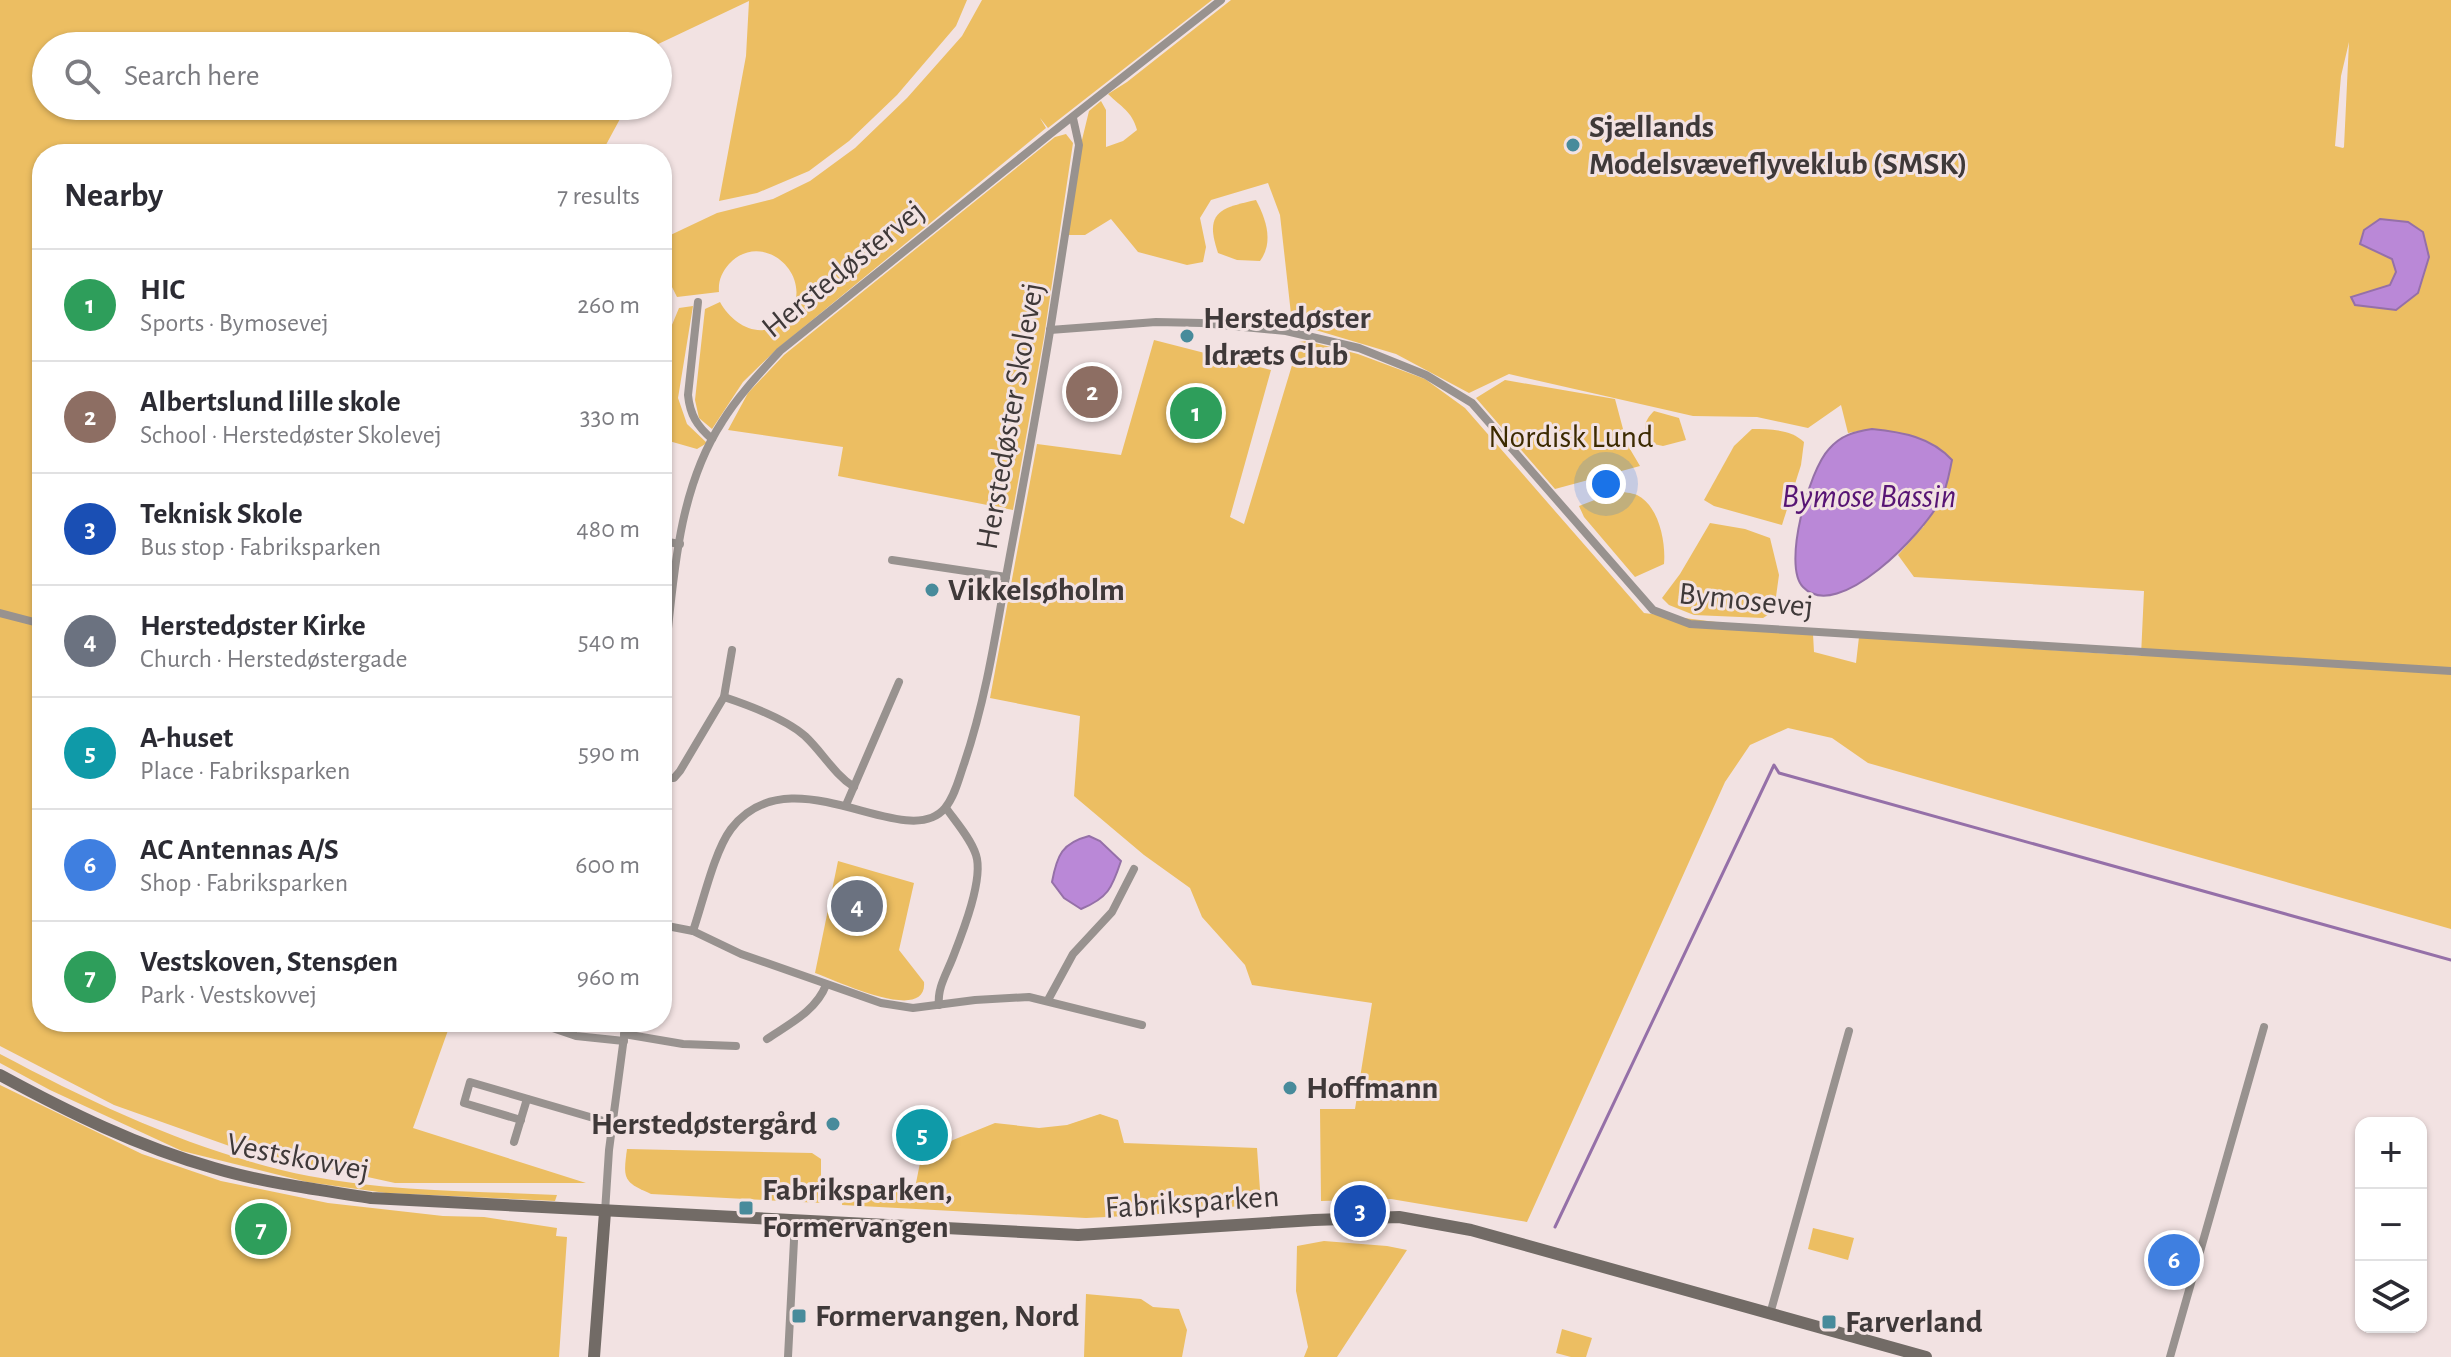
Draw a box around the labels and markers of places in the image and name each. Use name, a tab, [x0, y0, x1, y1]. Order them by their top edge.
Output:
place label: Sjællands Modelsvæveflyveklub (SMSK)	[1589, 111, 1968, 180]
marker: Sjællands Modelsvæveflyveklub (SMSK)	[1564, 136, 1582, 154]
place label: Herstedøster Idræts Club	[1203, 302, 1371, 371]
marker: Herstedøster Idræts Club	[1178, 327, 1196, 345]
pin: 2	[1066, 362, 1118, 422]
pin: 1	[1170, 383, 1222, 443]
place label: Vikkelsøholm	[948, 574, 1125, 606]
marker: Vikkelsøholm	[923, 581, 941, 599]
pin: 4	[831, 876, 883, 936]
place label: Hoffmann	[1306, 1072, 1438, 1104]
marker: Hoffmann	[1281, 1079, 1299, 1097]
pin: 5	[896, 1105, 948, 1165]
place label: Herstedøstergård	[591, 1108, 817, 1140]
marker: Herstedøstergård	[824, 1115, 842, 1133]
place label: Fabriksparken, Formervangen	[762, 1174, 953, 1243]
pin: 3	[1334, 1181, 1386, 1241]
pin: 7	[235, 1199, 287, 1259]
marker: Fabriksparken, Formervangen	[737, 1199, 755, 1217]
pin: 6	[2148, 1230, 2200, 1290]
place label: Formervangen, Nord	[815, 1300, 1079, 1332]
place label: Farverland	[1845, 1306, 1983, 1338]
marker: Formervangen, Nord	[790, 1307, 808, 1325]
marker: Farverland	[1820, 1313, 1838, 1331]

